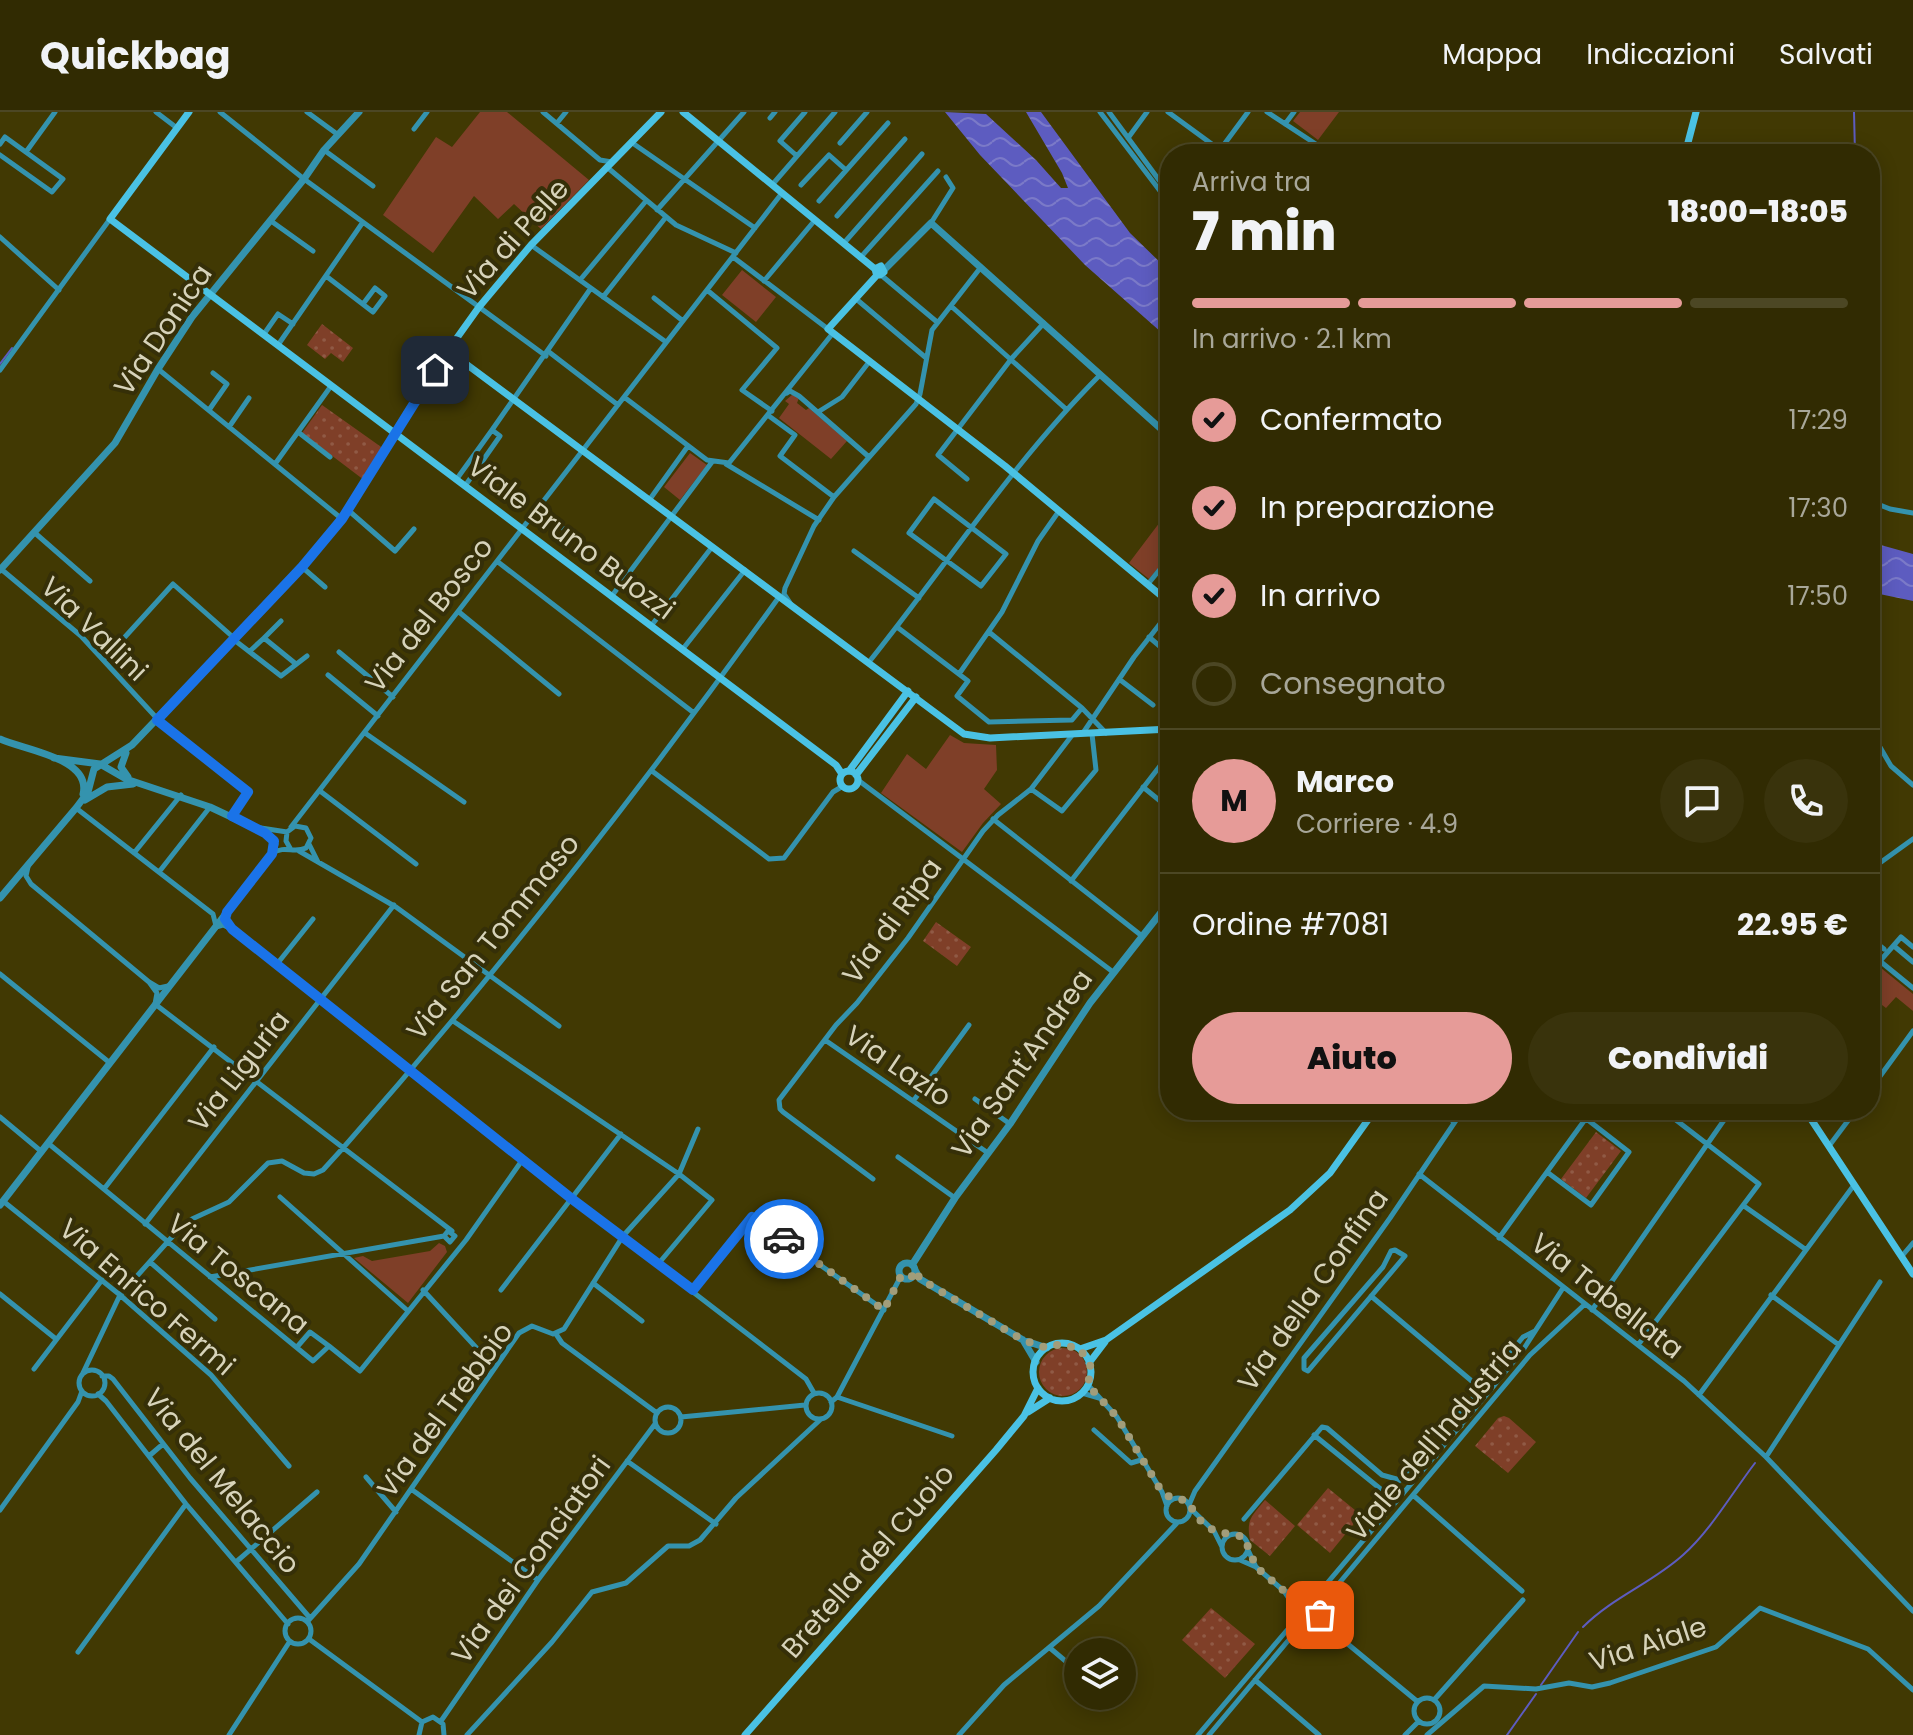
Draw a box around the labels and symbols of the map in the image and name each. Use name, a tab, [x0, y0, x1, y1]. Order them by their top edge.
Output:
street label: Via di Pelle	[448, 170, 578, 308]
street label: Via Donica	[105, 257, 221, 403]
pin	[401, 336, 469, 404]
street label: Viale Bruno Buozzi	[459, 447, 683, 629]
street label: Via del Bosco	[356, 529, 502, 701]
street label: Via Vallini	[32, 568, 156, 690]
street label: Via San Tommaso	[398, 826, 588, 1048]
street label: Via di Ripa	[833, 850, 951, 992]
street label: Via Sant'Andrea	[942, 962, 1102, 1166]
street label: Via Liguria	[179, 1002, 299, 1140]
street label: Via Lazio	[837, 1016, 959, 1116]
street label: Via della Confina	[1228, 1181, 1398, 1399]
courier	[744, 1199, 824, 1279]
street label: Via Toscana	[159, 1205, 317, 1343]
street label: Via Enrico Fermi	[50, 1210, 244, 1384]
street label: Via Tabellata	[1522, 1224, 1692, 1368]
street label: Via del Trebbio	[368, 1314, 522, 1506]
street label: Viale dell'Industria	[1338, 1330, 1530, 1550]
street label: Via del Melaccio	[135, 1380, 309, 1582]
street label: Via dei Conciatori	[442, 1448, 620, 1672]
street label: Bretella del Cuoio	[773, 1456, 963, 1666]
pin	[1286, 1581, 1354, 1649]
street label: Via Aiale	[1584, 1607, 1712, 1681]

